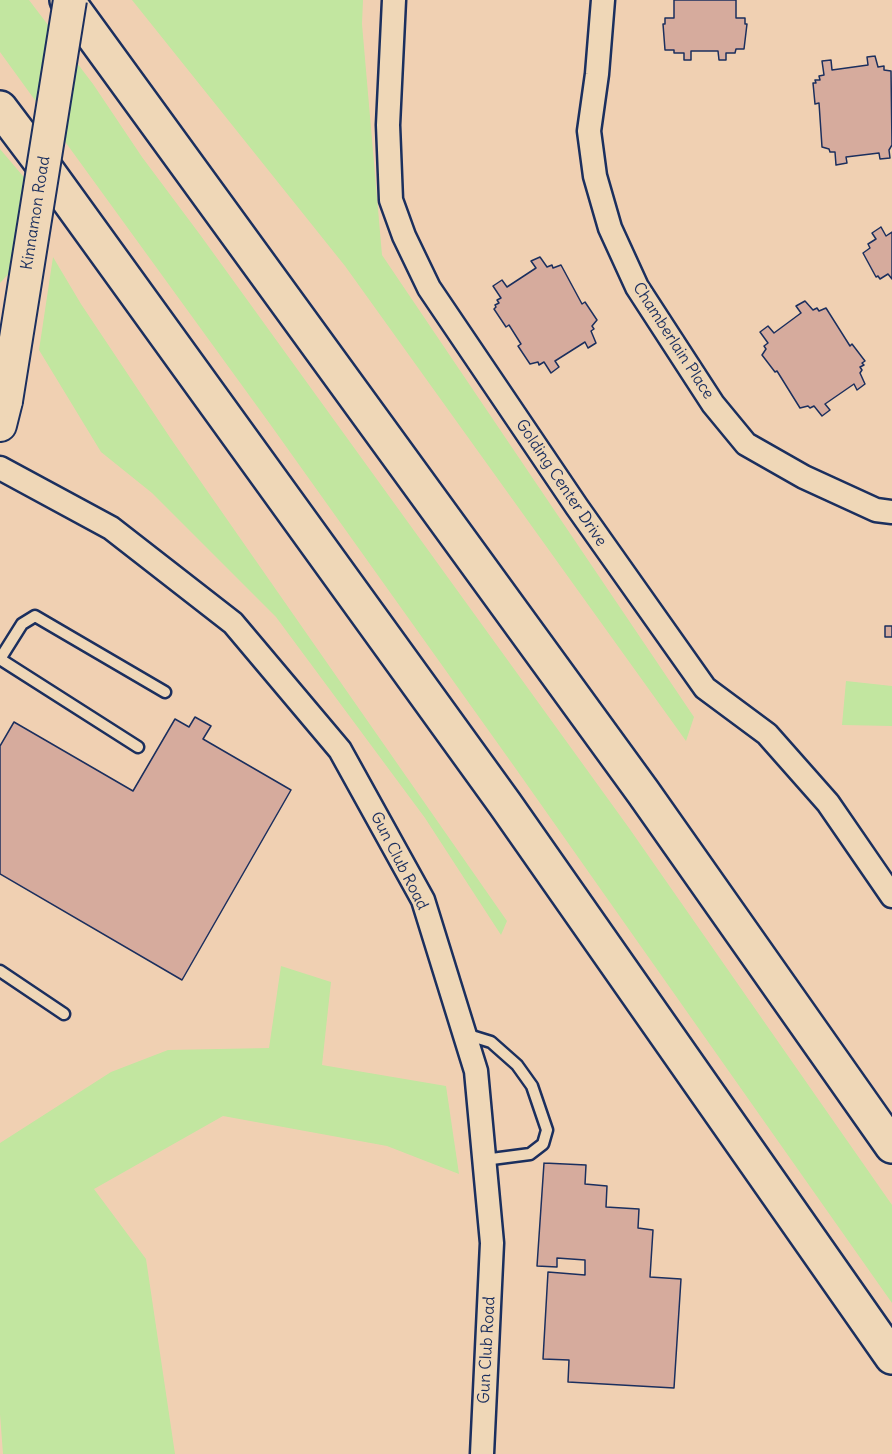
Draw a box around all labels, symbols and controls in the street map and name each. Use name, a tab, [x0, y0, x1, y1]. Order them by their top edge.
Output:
street label: Kinnamon Road	[18, 155, 54, 271]
street label: Chamberlain Place	[628, 279, 718, 403]
street label: Golding Center Drive	[511, 416, 611, 550]
street label: Gun Club Road	[366, 809, 432, 913]
street label: Gun Club Road	[475, 1296, 499, 1404]

